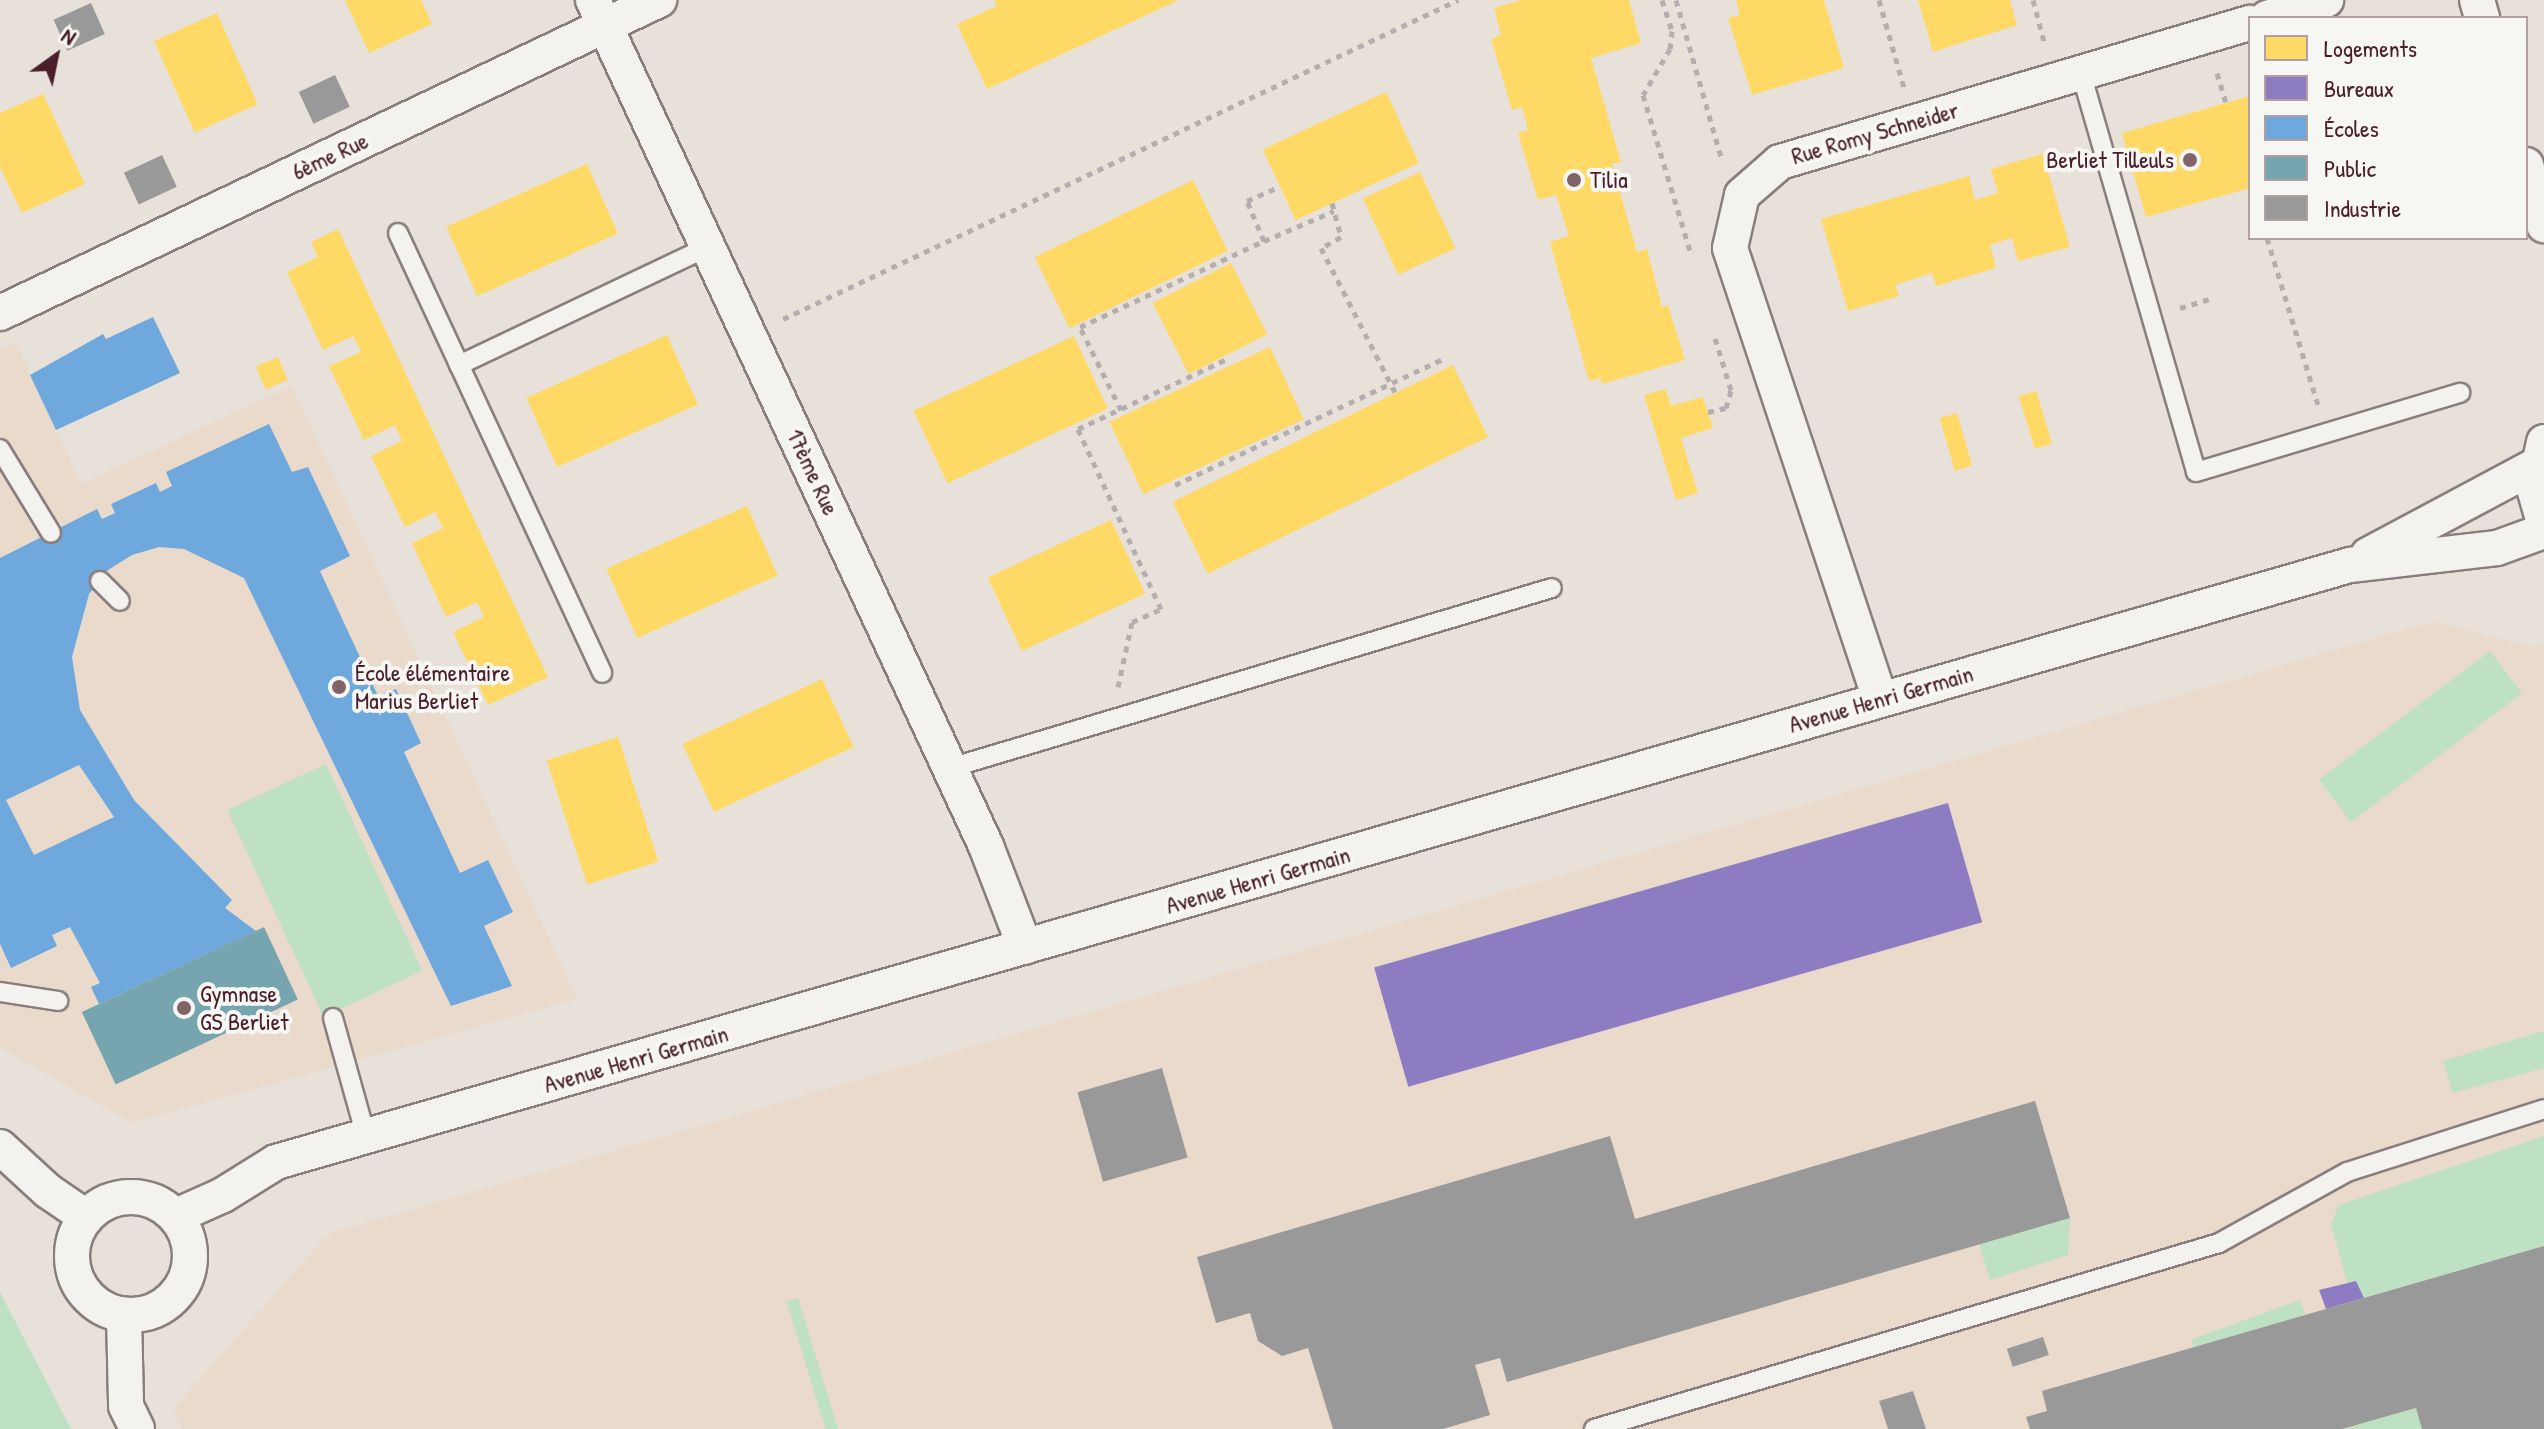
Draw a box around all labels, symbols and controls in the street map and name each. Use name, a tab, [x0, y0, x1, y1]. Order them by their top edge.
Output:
north arrow	[16, 16, 96, 96]
legend	[2248, 16, 2528, 240]
text: N	[56, 20, 82, 52]
text: Logements	[2324, 32, 2417, 64]
text: Bureaux	[2324, 72, 2394, 104]
street label: Rue Romy Schneider	[1788, 95, 1962, 171]
text: Écoles	[2324, 112, 2379, 144]
street label: 6ème Rue	[287, 126, 373, 186]
place label: Berliet Tilleuls	[2046, 146, 2174, 174]
marker: Berliet Tilleuls	[2181, 151, 2199, 169]
text: Public	[2324, 152, 2376, 184]
place label: Tilia	[1590, 166, 1628, 194]
marker: Tilia	[1565, 171, 1583, 189]
text: Industrie	[2324, 192, 2401, 224]
street label: 17ème Rue	[781, 424, 845, 520]
place label: École élémentaire Marius Berliet	[355, 659, 510, 715]
street label: Avenue Henri Germain	[1786, 659, 1976, 739]
marker: École élémentaire Marius Berliet	[330, 678, 348, 696]
street label: Avenue Henri Germain	[1163, 840, 1353, 920]
place label: Gymnase GS Berliet	[200, 980, 289, 1036]
marker: Gymnase GS Berliet	[175, 999, 193, 1017]
street label: Avenue Henri Germain	[541, 1019, 731, 1099]

